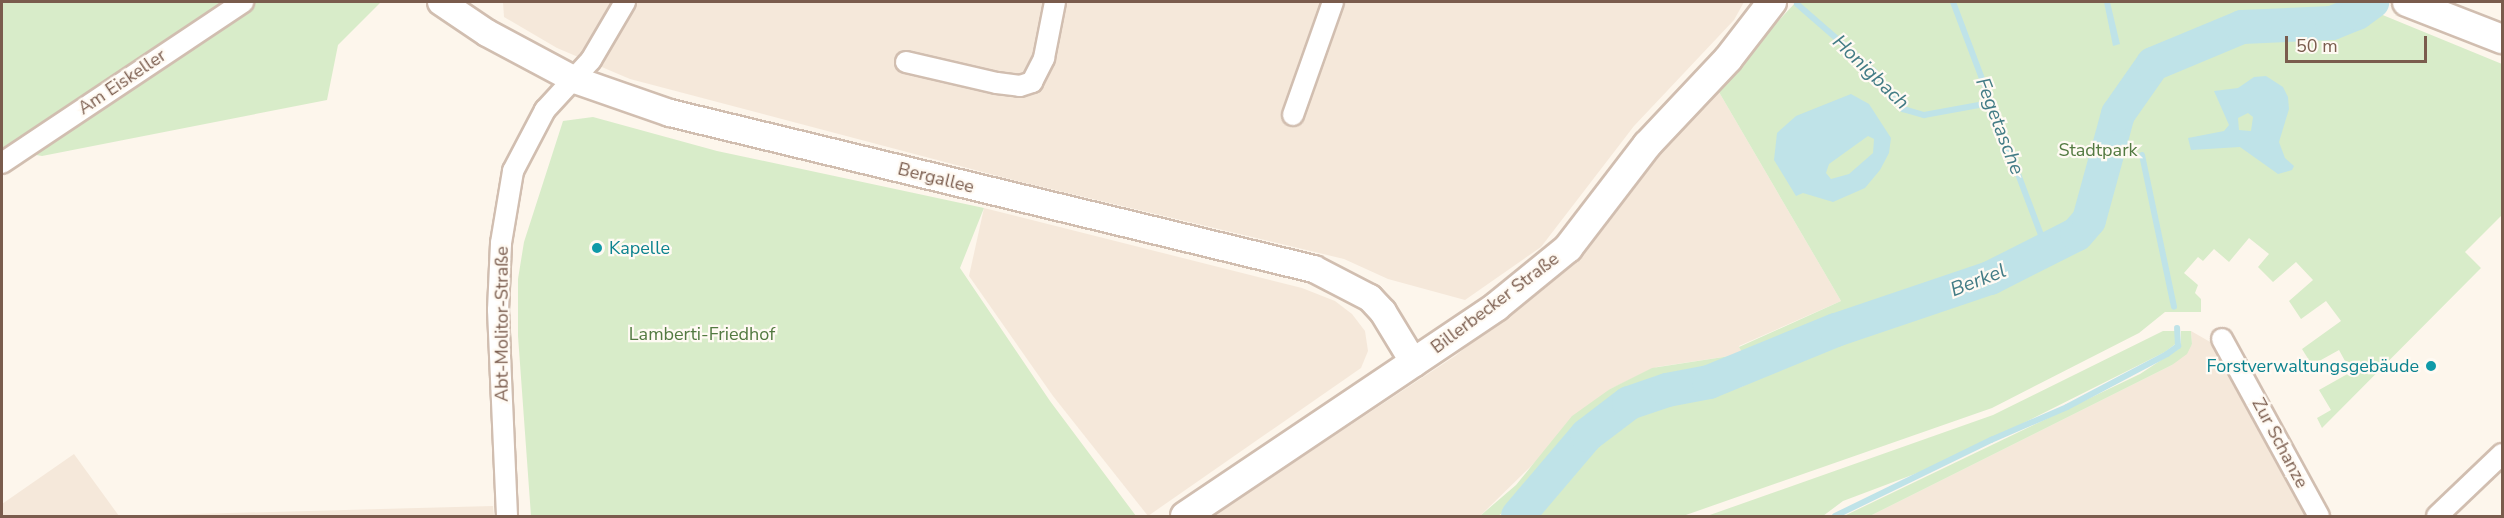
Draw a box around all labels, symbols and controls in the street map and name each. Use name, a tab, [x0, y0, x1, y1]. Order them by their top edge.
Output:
scale bar	[2288, 24, 2430, 62]
water label: Honigbach	[1828, 30, 1914, 114]
text: 50 m	[2296, 34, 2338, 58]
street label: Am Eiskeller	[74, 45, 170, 119]
water label: Fegetasche	[1971, 74, 2029, 178]
park label: Stadtpark	[2058, 139, 2138, 161]
street label: Bergallee	[896, 158, 976, 198]
place label: Kapelle	[609, 237, 670, 259]
marker: Kapelle	[590, 241, 604, 255]
street label: Abt-Molitor-Straße	[491, 246, 513, 402]
street label: Billerbecker Straße	[1427, 248, 1563, 358]
water label: Berkel	[1947, 258, 2009, 302]
park label: Lamberti-Friedhof	[629, 323, 775, 345]
place label: Forstverwaltungsgebäude	[2207, 355, 2419, 377]
marker: Forstverwaltungsgebäude	[2424, 359, 2438, 373]
street label: Zur Schanze	[2247, 394, 2313, 492]

